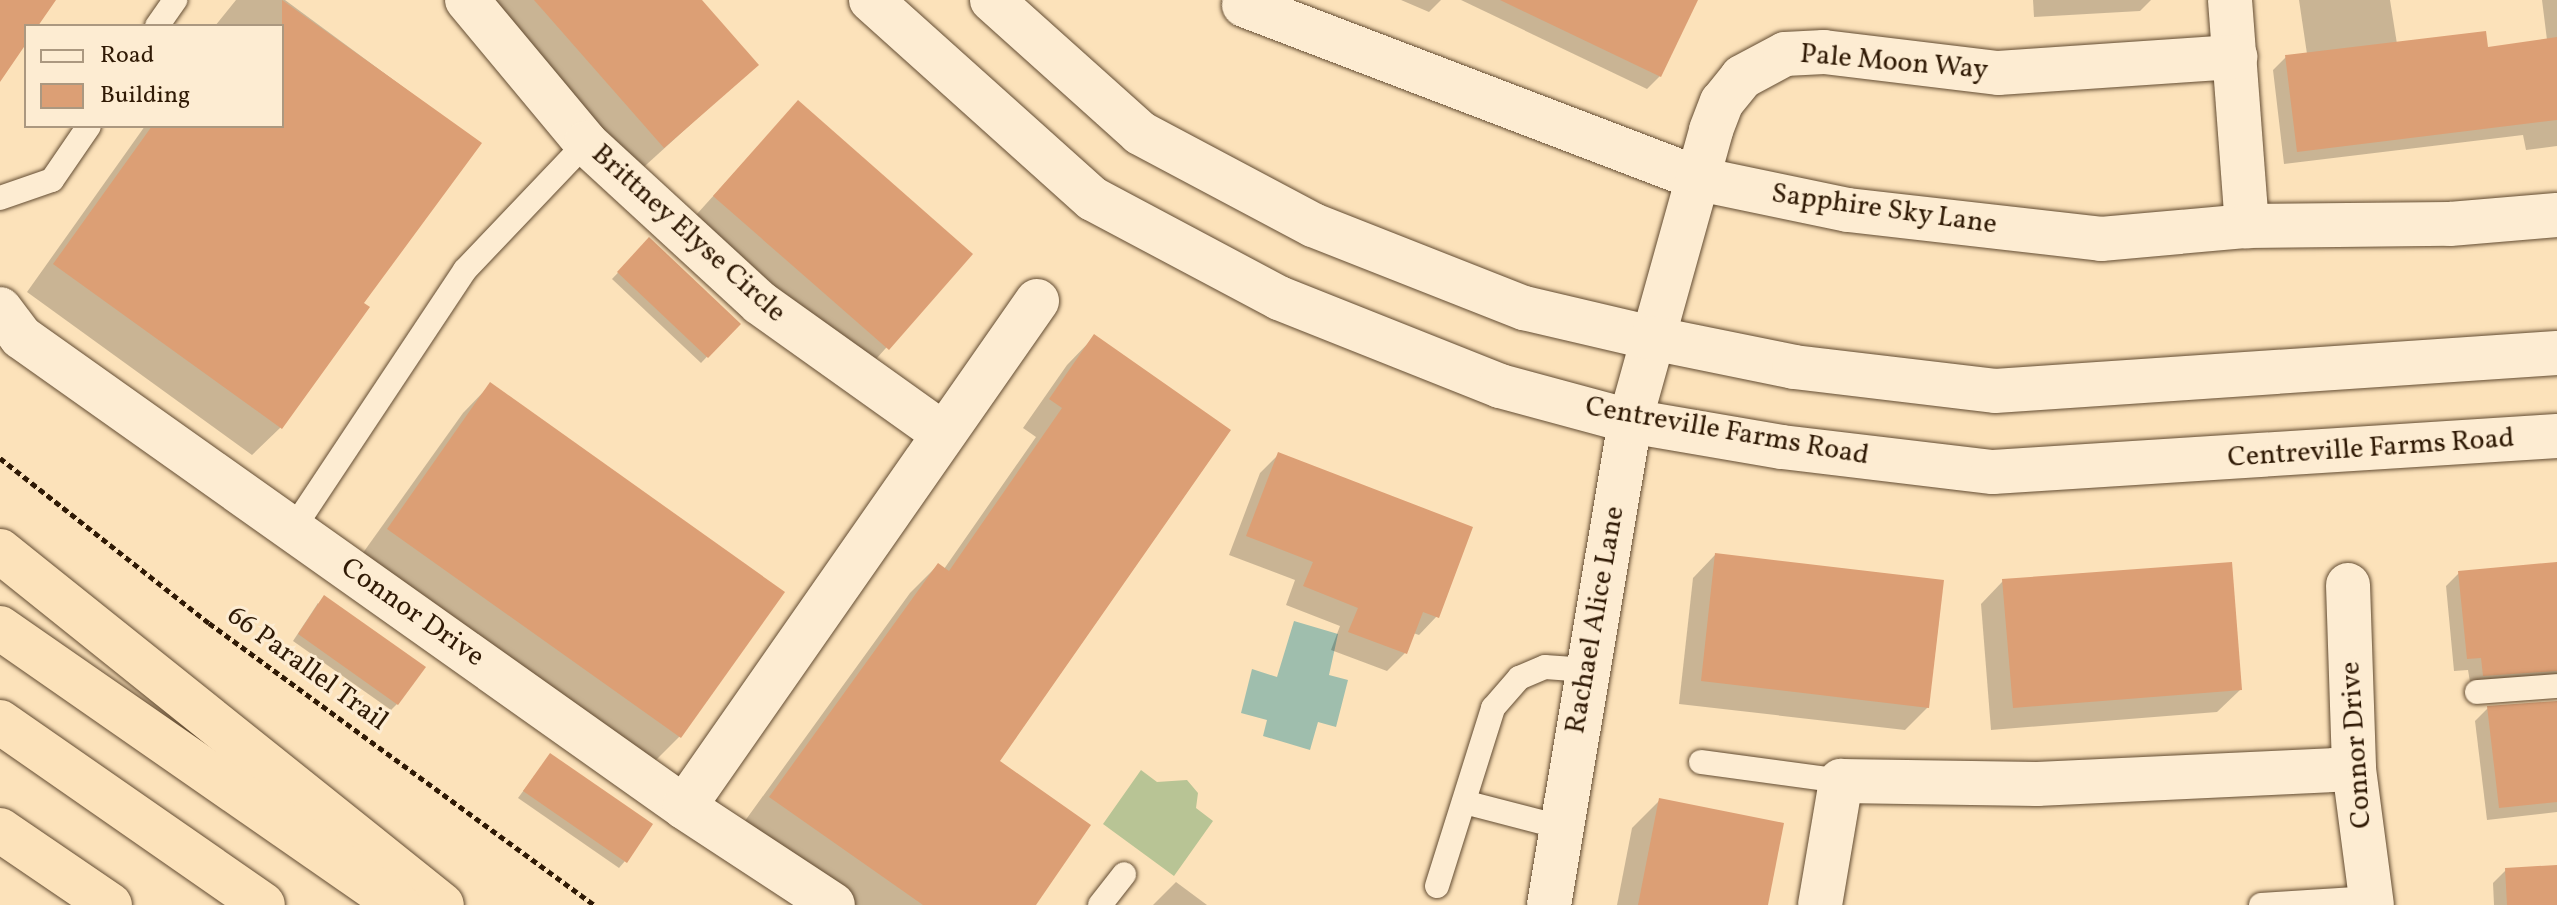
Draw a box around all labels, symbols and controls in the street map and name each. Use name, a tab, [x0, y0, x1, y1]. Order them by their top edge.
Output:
legend	[24, 24, 284, 128]
street label: Pale Moon Way	[1798, 38, 1990, 88]
text: Road	[100, 39, 154, 73]
text: Building	[100, 79, 190, 113]
street label: Brittney Elyse Circle	[584, 138, 792, 330]
street label: Sapphire Sky Lane	[1769, 177, 1999, 243]
street label: Centreville Farms Road	[1583, 391, 1871, 473]
street label: Centreville Farms Road	[2227, 422, 2515, 476]
street label: Rachael Alice Lane	[1559, 504, 1633, 736]
street label: Connor Drive	[334, 551, 490, 675]
street label: 66 Parallel Trail	[220, 599, 394, 739]
street label: Connor Drive	[2334, 660, 2380, 830]

